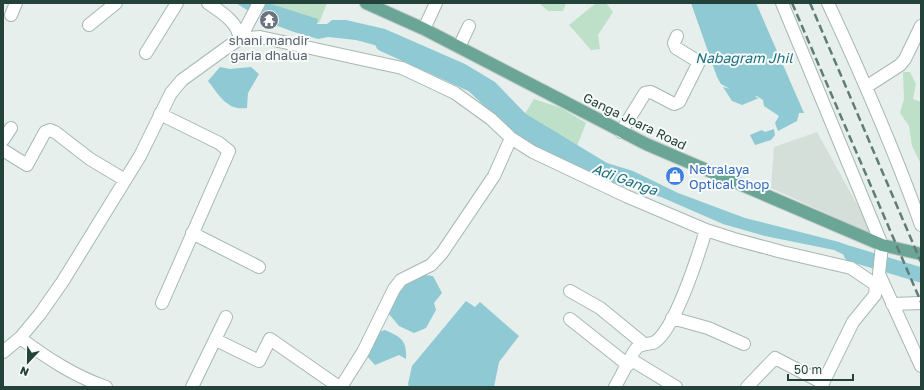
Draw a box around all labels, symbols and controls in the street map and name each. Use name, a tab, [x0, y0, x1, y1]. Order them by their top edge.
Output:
temple icon: shani mandir garia dhalua	[258, 9, 280, 31]
place label: shani mandir garia dhalua	[229, 32, 309, 63]
water label: Nabagram Jhil	[695, 49, 793, 66]
street label: Ganga Joara Road	[581, 89, 689, 153]
water label: Adi Ganga	[590, 159, 661, 199]
place label: Netralaya Optical Shop	[689, 161, 769, 192]
shop icon: Netralaya Optical Shop	[664, 165, 686, 187]
north arrow	[8, 342, 48, 382]
scale bar	[788, 356, 853, 382]
text: 50 m	[794, 362, 822, 377]
text: N	[18, 364, 30, 379]

